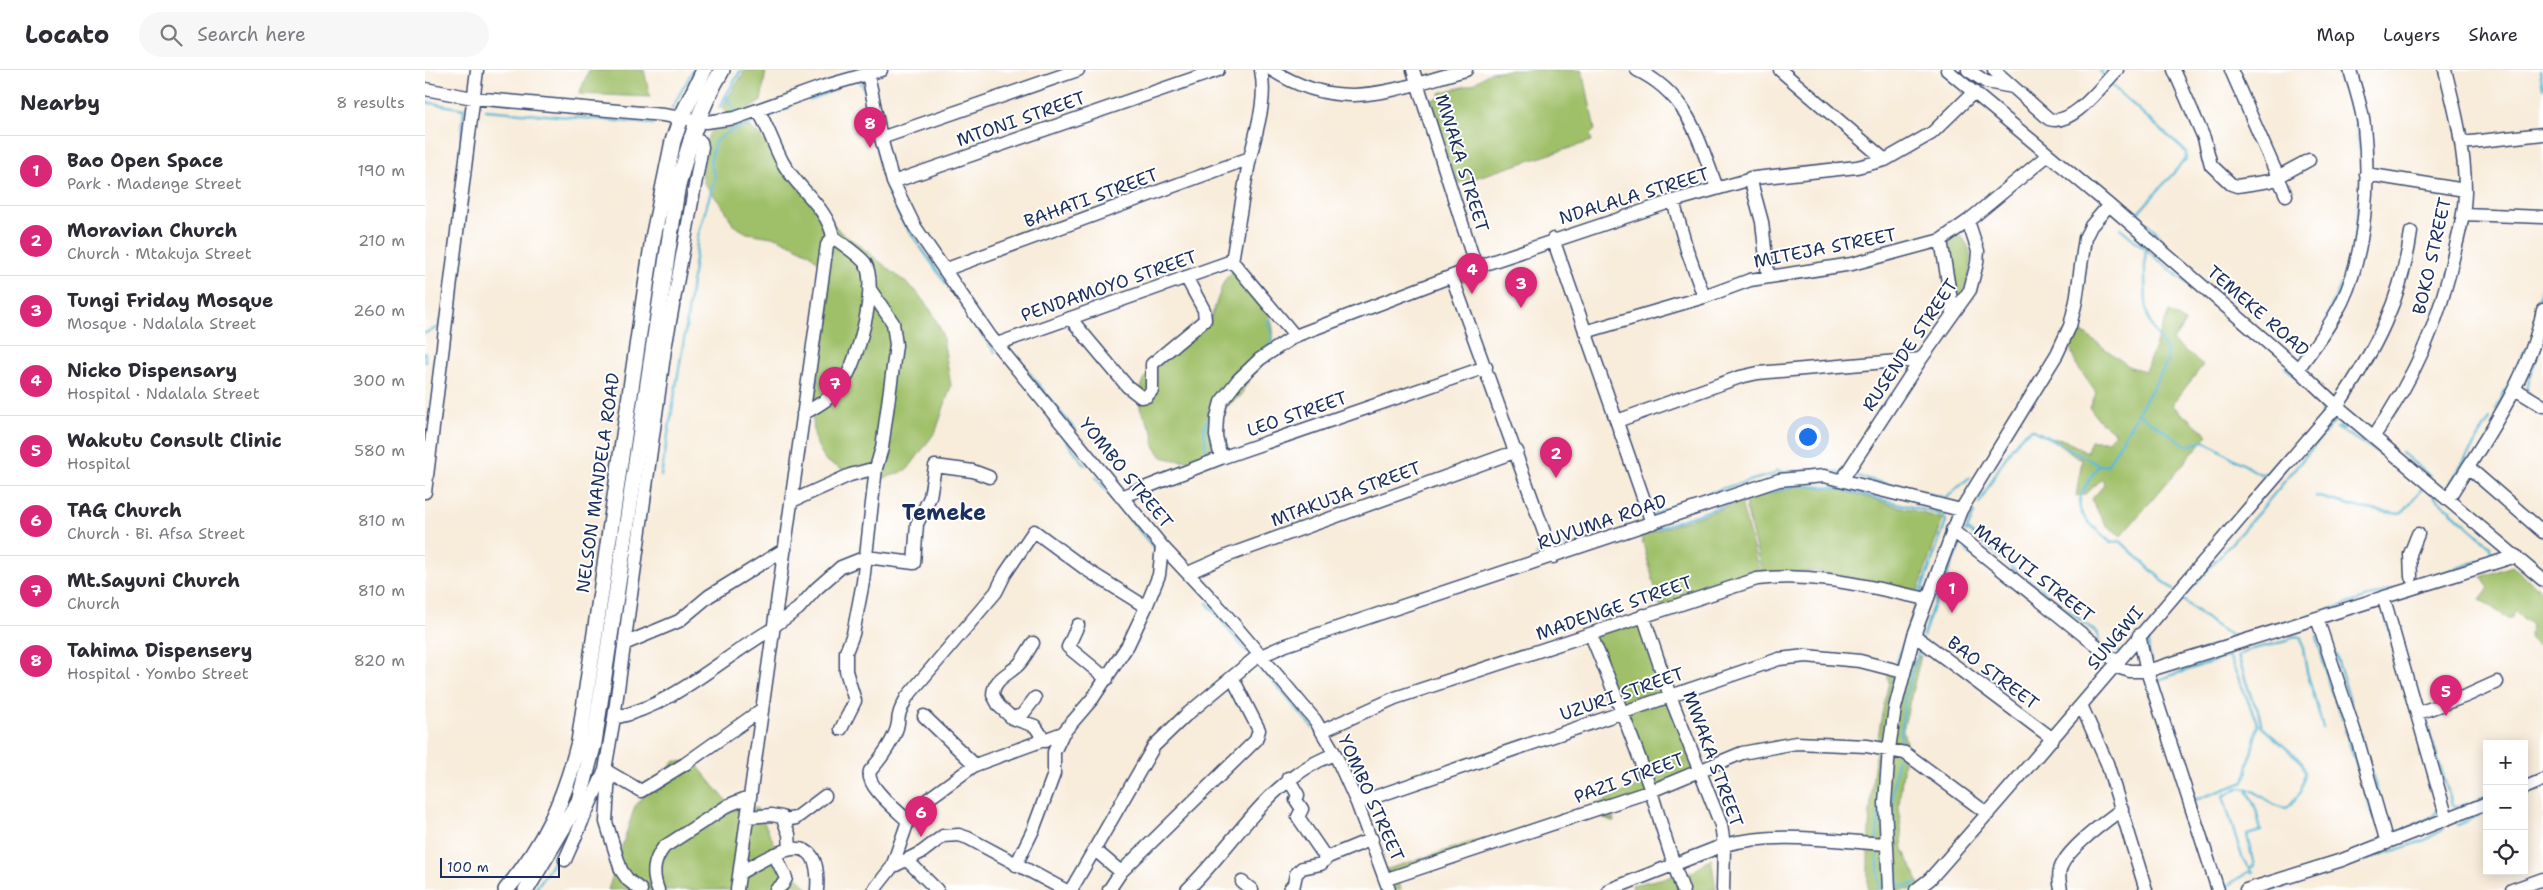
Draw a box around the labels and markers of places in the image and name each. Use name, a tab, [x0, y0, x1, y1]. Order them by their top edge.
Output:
pin: 8	[854, 107, 886, 148]
pin: 4	[1456, 253, 1488, 294]
pin: 3	[1505, 267, 1537, 308]
pin: 7	[819, 367, 851, 408]
pin: 2	[1540, 437, 1572, 478]
pin: 1	[1936, 572, 1968, 613]
pin: 5	[2430, 675, 2462, 716]
pin: 6	[905, 796, 937, 837]

